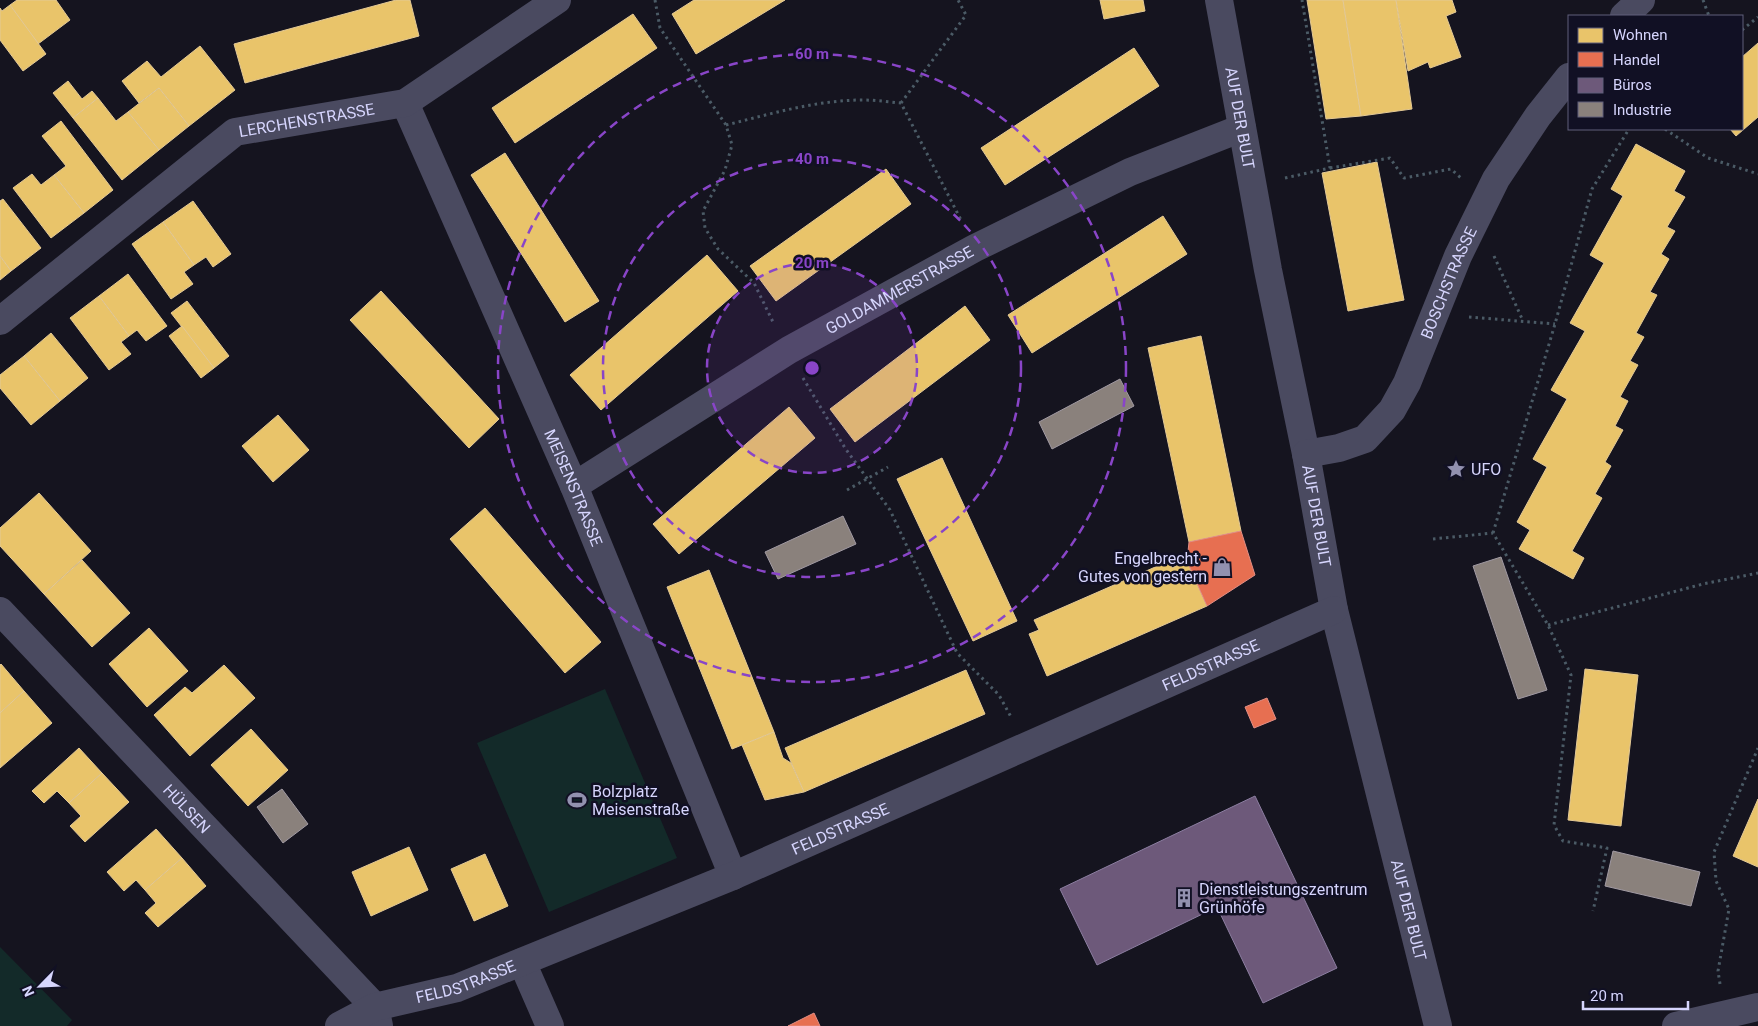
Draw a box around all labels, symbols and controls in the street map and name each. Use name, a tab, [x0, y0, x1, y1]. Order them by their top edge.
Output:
legend	[1568, 15, 1743, 130]
text: Wohnen	[1613, 26, 1667, 44]
text: 60 m	[795, 45, 829, 63]
text: Handel	[1613, 51, 1660, 69]
street label: AUF DER BULT	[1222, 66, 1259, 171]
text: Büros	[1613, 76, 1652, 94]
street label: LERCHENSTRASSE	[237, 99, 376, 141]
text: Industrie	[1613, 101, 1671, 119]
text: 40 m	[795, 150, 829, 168]
street label: BOSCHSTRASSE	[1416, 224, 1480, 341]
street label: GOLDAMMERSTRASSE	[822, 241, 976, 338]
text: 20 m	[795, 254, 829, 272]
centre of rings	[803, 359, 821, 377]
street label: MEISENSTRASSE	[541, 426, 607, 549]
place icon: UFO	[1445, 458, 1467, 480]
place label: UFO	[1471, 460, 1501, 479]
street label: AUF DER BULT	[1299, 463, 1336, 569]
place label: Engelbrecht - Gutes von gestern	[1078, 549, 1208, 586]
shop icon: Engelbrecht - Gutes von gestern	[1211, 556, 1233, 578]
street label: FELDSTRASSE	[1159, 635, 1262, 694]
street label: HÜLSEN	[159, 780, 215, 837]
place label: Bolzplatz Meisenstraße	[592, 782, 689, 819]
sports icon: Bolzplatz Meisenstraße	[566, 789, 588, 811]
street label: FELDSTRASSE	[789, 799, 892, 858]
street label: AUF DER BULT	[1387, 858, 1431, 963]
place label: Dienstleistungszentrum Grünhöfe	[1199, 880, 1368, 917]
building icon: Dienstleistungszentrum Grünhöfe	[1173, 887, 1195, 909]
street label: FELDSTRASSE	[414, 956, 518, 1007]
north arrow	[15, 961, 65, 1011]
scale bar	[1583, 978, 1688, 1010]
text: N	[19, 984, 37, 999]
text: 20 m	[1590, 987, 1624, 1005]

